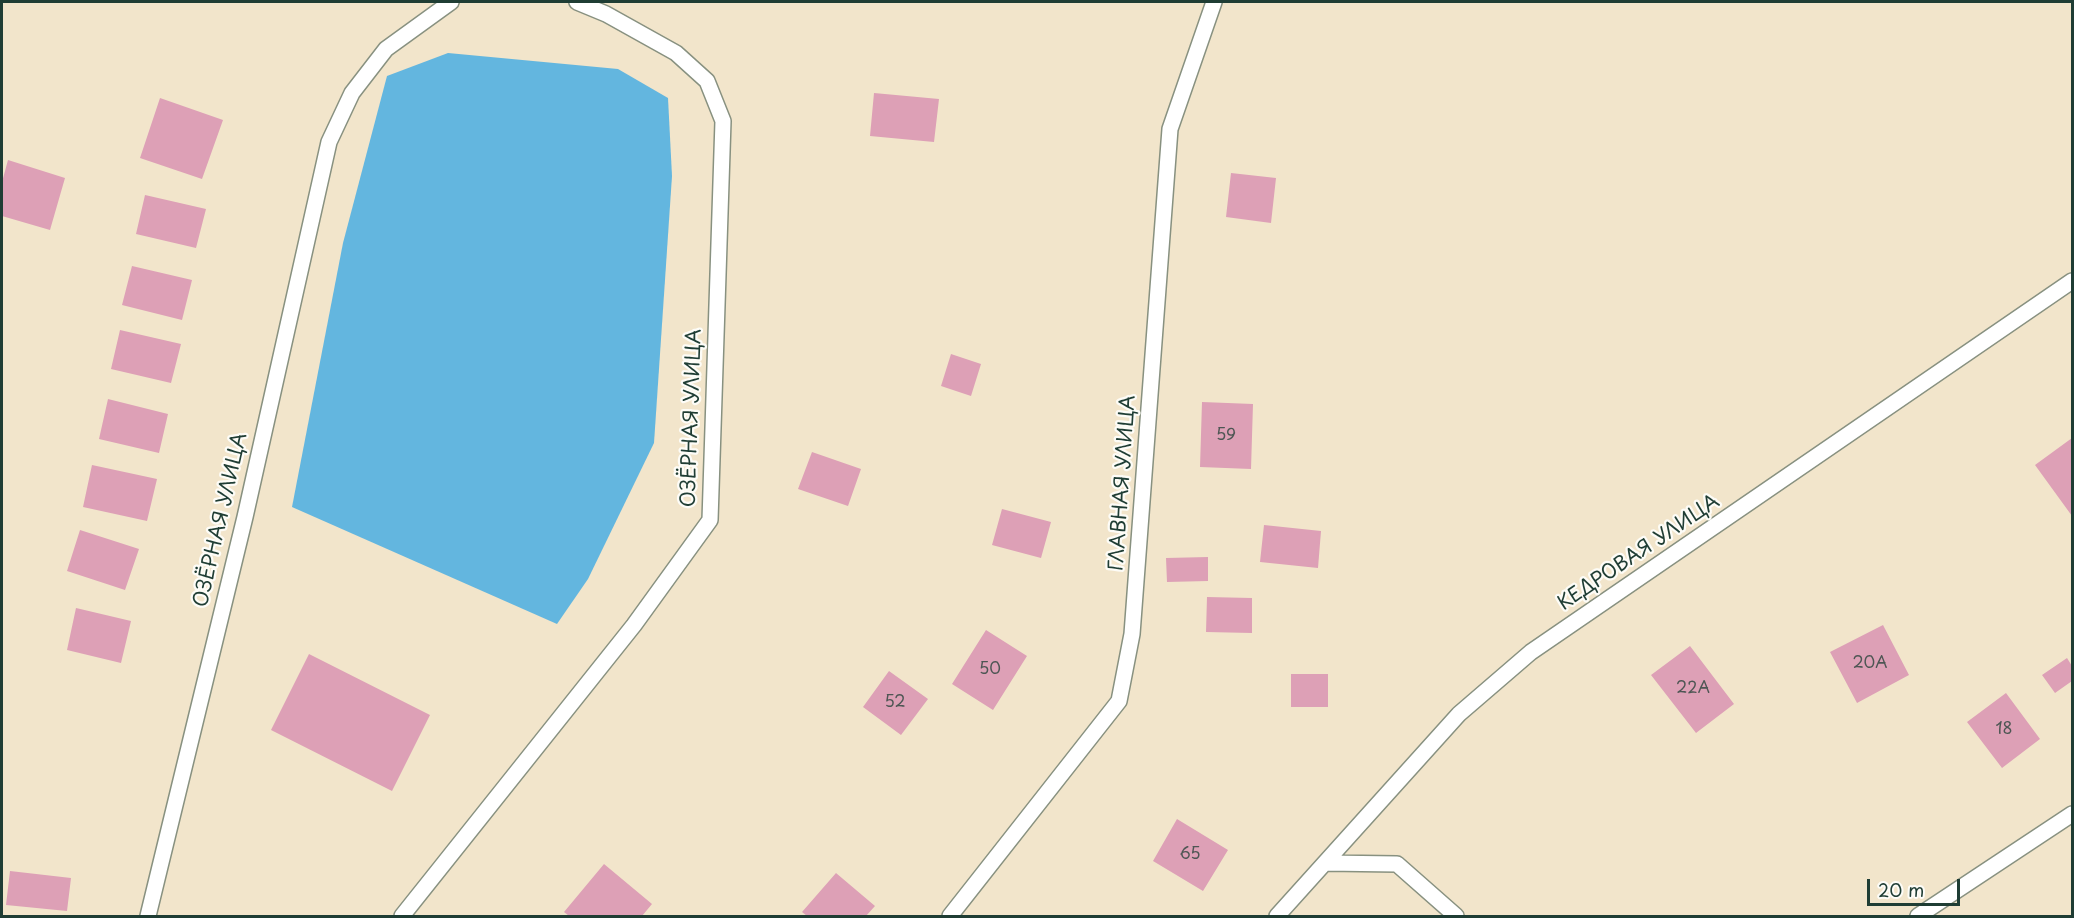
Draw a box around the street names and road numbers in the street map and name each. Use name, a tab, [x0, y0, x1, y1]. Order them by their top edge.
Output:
street label: ОЗЁРНАЯ УЛИЦА	[677, 328, 707, 508]
street label: ГЛАВНАЯ УЛИЦА	[1105, 394, 1141, 572]
street label: ОЗЁРНАЯ УЛИЦА	[189, 430, 253, 610]
street label: КЕДРОВАЯ УЛИЦА	[1554, 490, 1724, 616]

